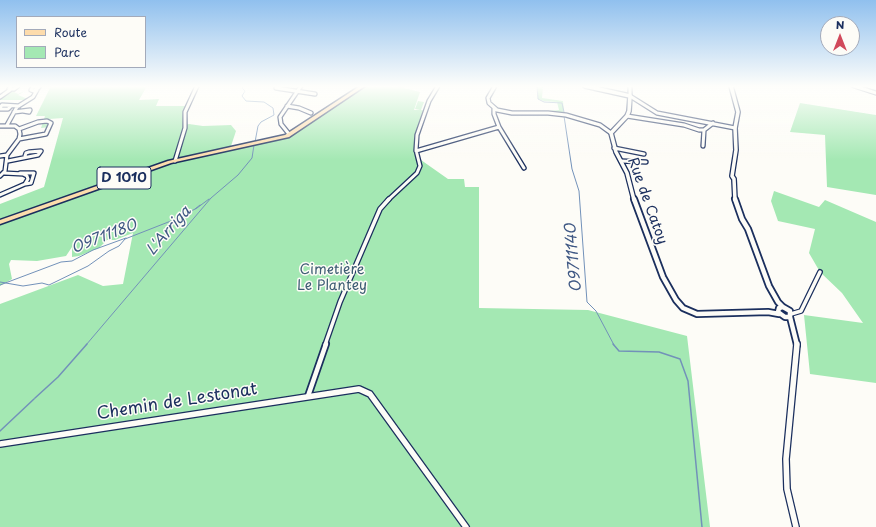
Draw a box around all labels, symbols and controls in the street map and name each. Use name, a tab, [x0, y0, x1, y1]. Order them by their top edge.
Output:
legend	[16, 16, 146, 68]
north arrow	[820, 16, 860, 56]
text: N	[836, 16, 844, 33]
text: Route	[54, 23, 87, 41]
text: Parc	[54, 43, 80, 61]
street label: Rue de Catoy	[623, 155, 671, 247]
road number: D 1010	[97, 167, 151, 189]
water label: L'Arriga	[143, 203, 195, 259]
water label: O9711180	[69, 216, 139, 258]
water label: O9711140	[562, 223, 586, 293]
park label: Cimetière Le Plantey	[297, 262, 367, 294]
street label: Chemin de Lestonat	[95, 379, 259, 425]

